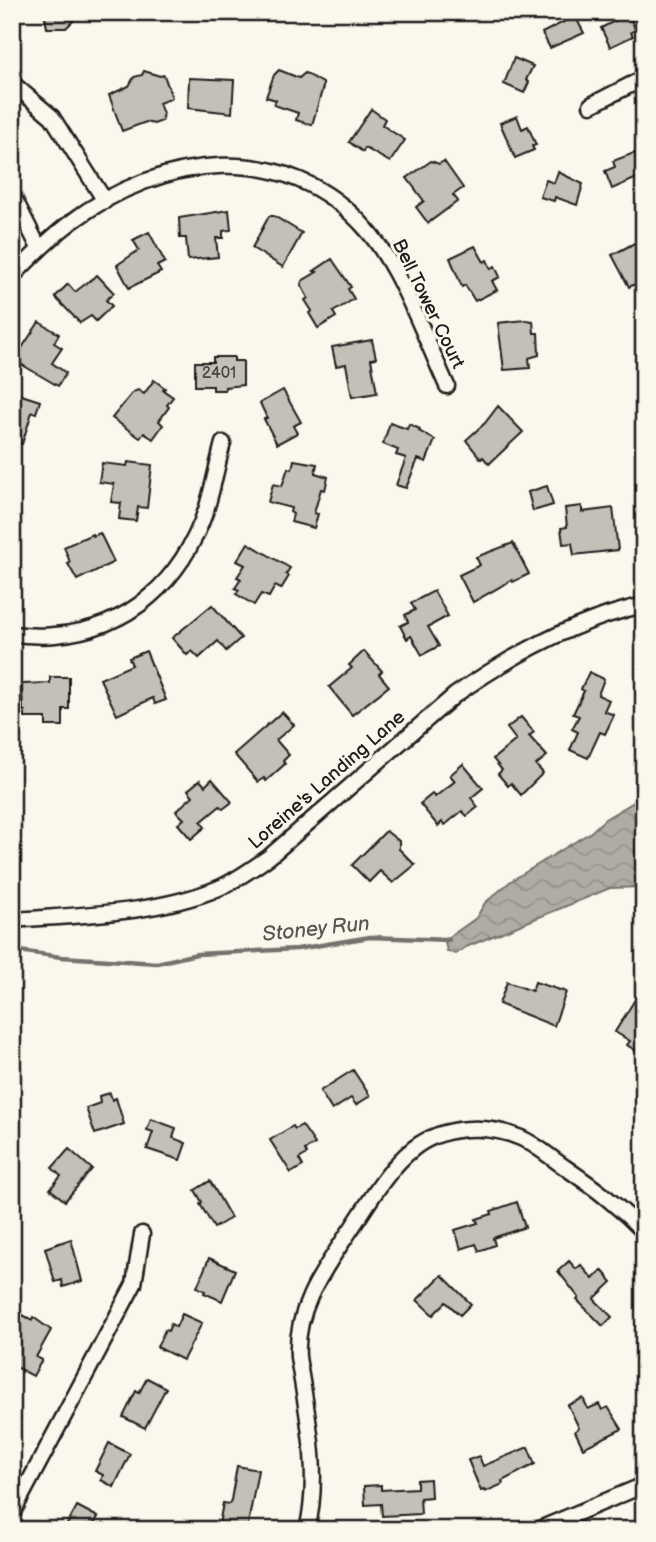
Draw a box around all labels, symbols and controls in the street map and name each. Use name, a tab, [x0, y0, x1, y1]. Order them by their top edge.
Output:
street label: Bell Tower Court	[387, 236, 469, 373]
house number: 2401	[202, 364, 236, 383]
street label: Loreine's Landing Lane	[244, 706, 410, 854]
water label: Stoney Run	[261, 911, 371, 947]

